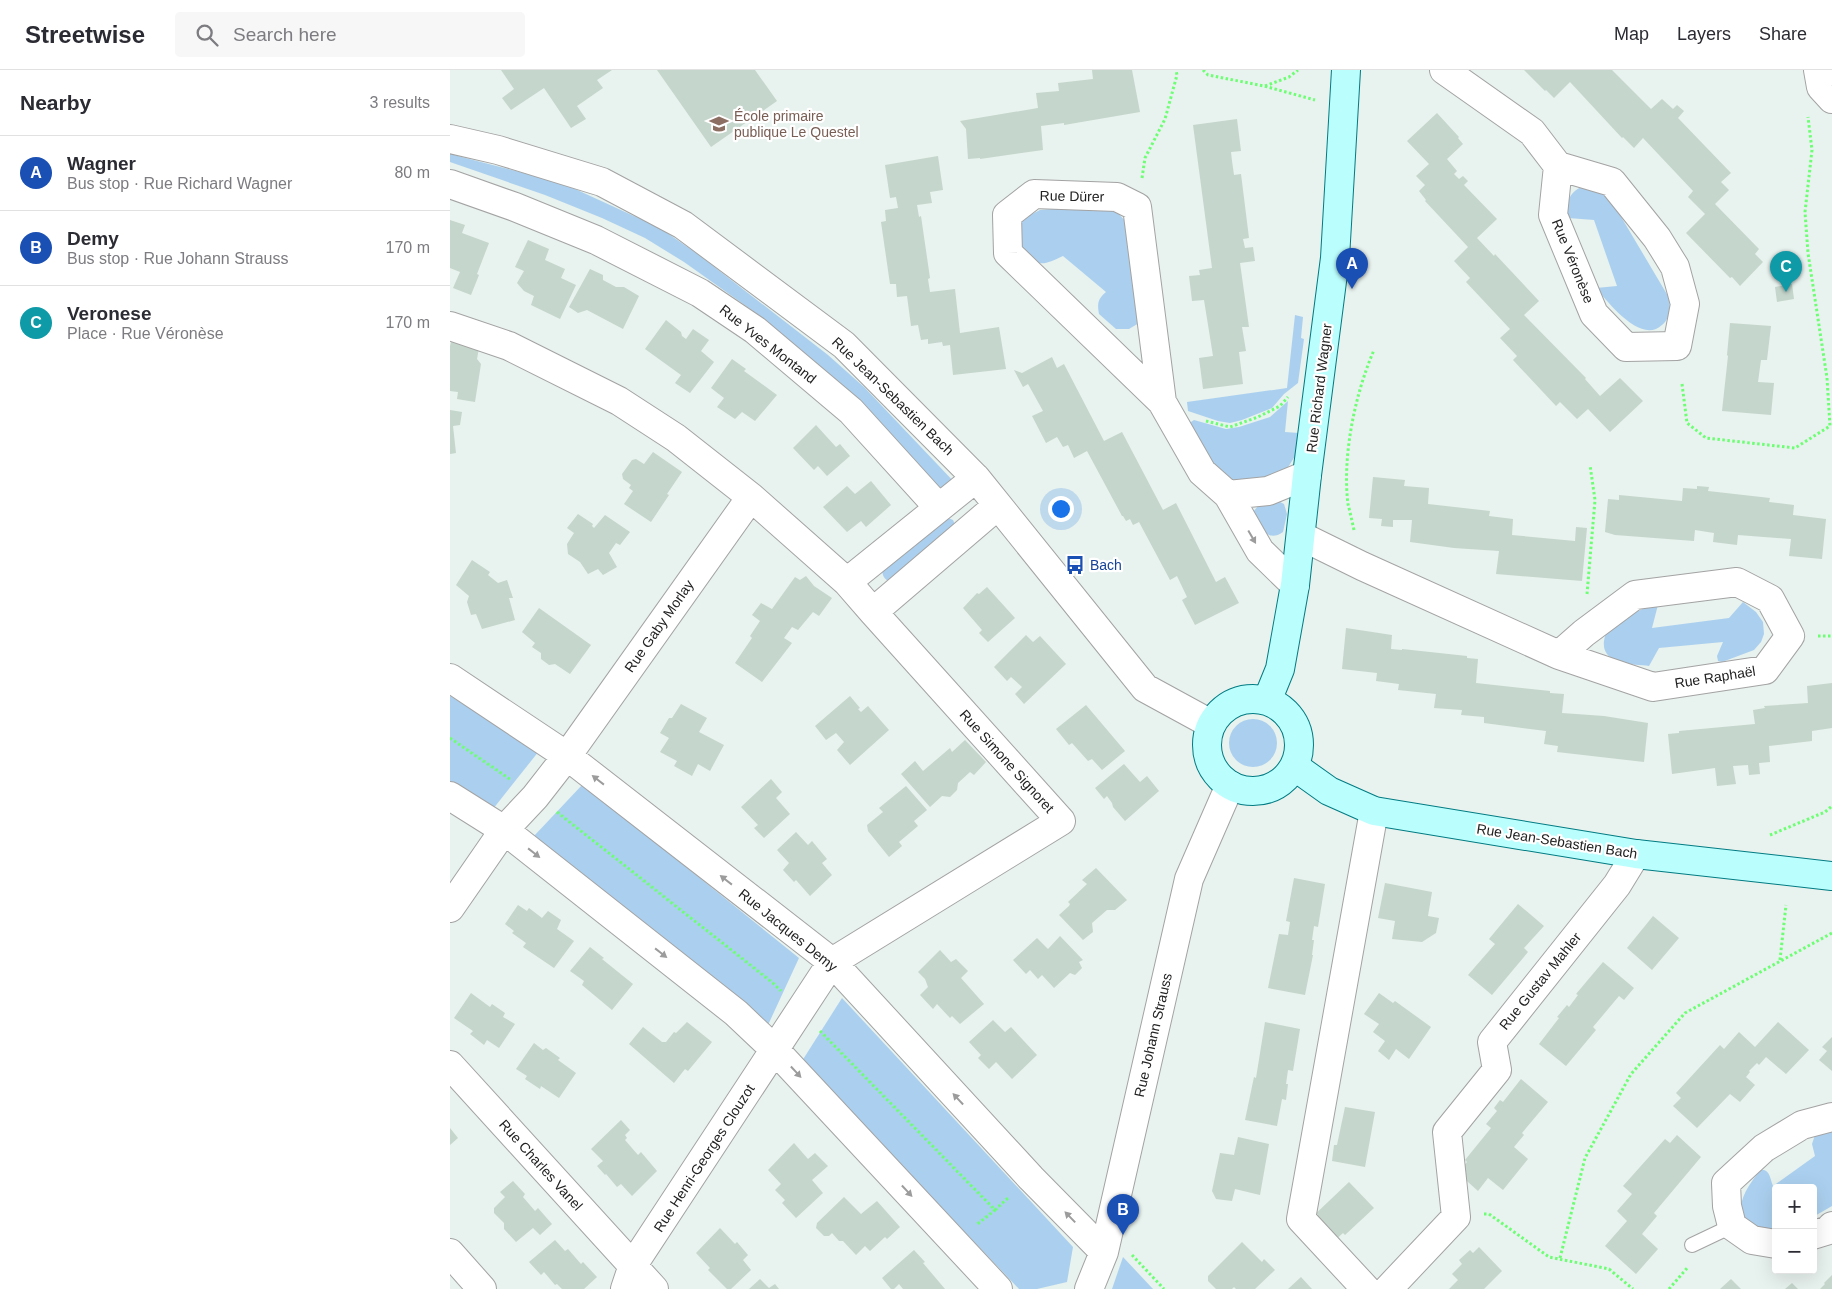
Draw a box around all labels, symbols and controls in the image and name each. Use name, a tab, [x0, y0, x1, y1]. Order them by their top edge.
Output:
search box	[175, 12, 525, 57]
text: Streetwise	[25, 21, 145, 48]
icon: search	[193, 21, 221, 49]
text: Search here	[233, 24, 337, 45]
text: Map	[1614, 24, 1649, 44]
text: Layers	[1677, 24, 1731, 44]
text: Share	[1759, 24, 1807, 44]
text: Nearby	[20, 91, 91, 114]
text: 3 results	[370, 94, 430, 111]
place label: École primaire publique Le Questel	[734, 108, 859, 140]
school or university icon: École primaire publique Le Questel	[708, 113, 730, 135]
text: Wagner	[67, 153, 136, 174]
text: A	[30, 164, 42, 181]
text: 80 m	[394, 164, 430, 181]
text: Bus stop · Rue Richard Wagner	[67, 175, 292, 192]
street label: Rue Dürer	[1040, 187, 1105, 205]
street label: Rue Véronèse	[1549, 217, 1597, 306]
text: Demy	[67, 228, 119, 249]
text: B	[30, 239, 42, 256]
text: 170 m	[386, 239, 430, 256]
pin: A	[1336, 248, 1368, 289]
text: Bus stop · Rue Johann Strauss	[67, 250, 288, 267]
pin: C	[1770, 251, 1802, 292]
street label: Rue Yves Montand	[717, 301, 819, 387]
text: Veronese	[67, 303, 152, 324]
text: C	[30, 314, 42, 331]
text: 170 m	[386, 314, 430, 331]
street label: Rue Richard Wagner	[1303, 322, 1335, 454]
text: Place · Rue Véronèse	[67, 325, 224, 342]
street label: Rue Jean-Sebastien Bach	[829, 334, 957, 458]
your location	[1048, 496, 1074, 522]
one-way arrow	[1248, 530, 1257, 544]
bus stop icon: Bach	[1064, 554, 1086, 576]
place label: Bach	[1090, 557, 1122, 573]
street label: Rue Gaby Morlay	[621, 577, 697, 675]
street label: Rue Raphaël	[1673, 663, 1757, 691]
street label: Rue Simone Signoret	[957, 706, 1058, 816]
one-way arrow	[591, 775, 605, 785]
street label: Rue Jean-Sebastien Bach	[1475, 820, 1639, 862]
one-way arrow	[527, 847, 540, 858]
one-way arrow	[719, 875, 733, 885]
street label: Rue Jacques Demy	[735, 885, 841, 975]
street label: Rue Gustav Mahler	[1496, 929, 1584, 1033]
one-way arrow	[654, 948, 667, 959]
street label: Rue Johann Strauss	[1131, 971, 1175, 1099]
one-way arrow	[790, 1066, 802, 1078]
street label: Rue Henri-Georges Clouzot	[650, 1081, 758, 1235]
one-way arrow	[952, 1094, 964, 1106]
street label: Rue Charles Vanel	[496, 1116, 586, 1214]
one-way arrow	[901, 1184, 913, 1196]
map controls	[1772, 1184, 1817, 1274]
button: +	[1772, 1184, 1817, 1229]
pin: B	[1107, 1194, 1139, 1235]
one-way arrow	[1064, 1212, 1076, 1224]
button: −	[1772, 1229, 1817, 1274]

